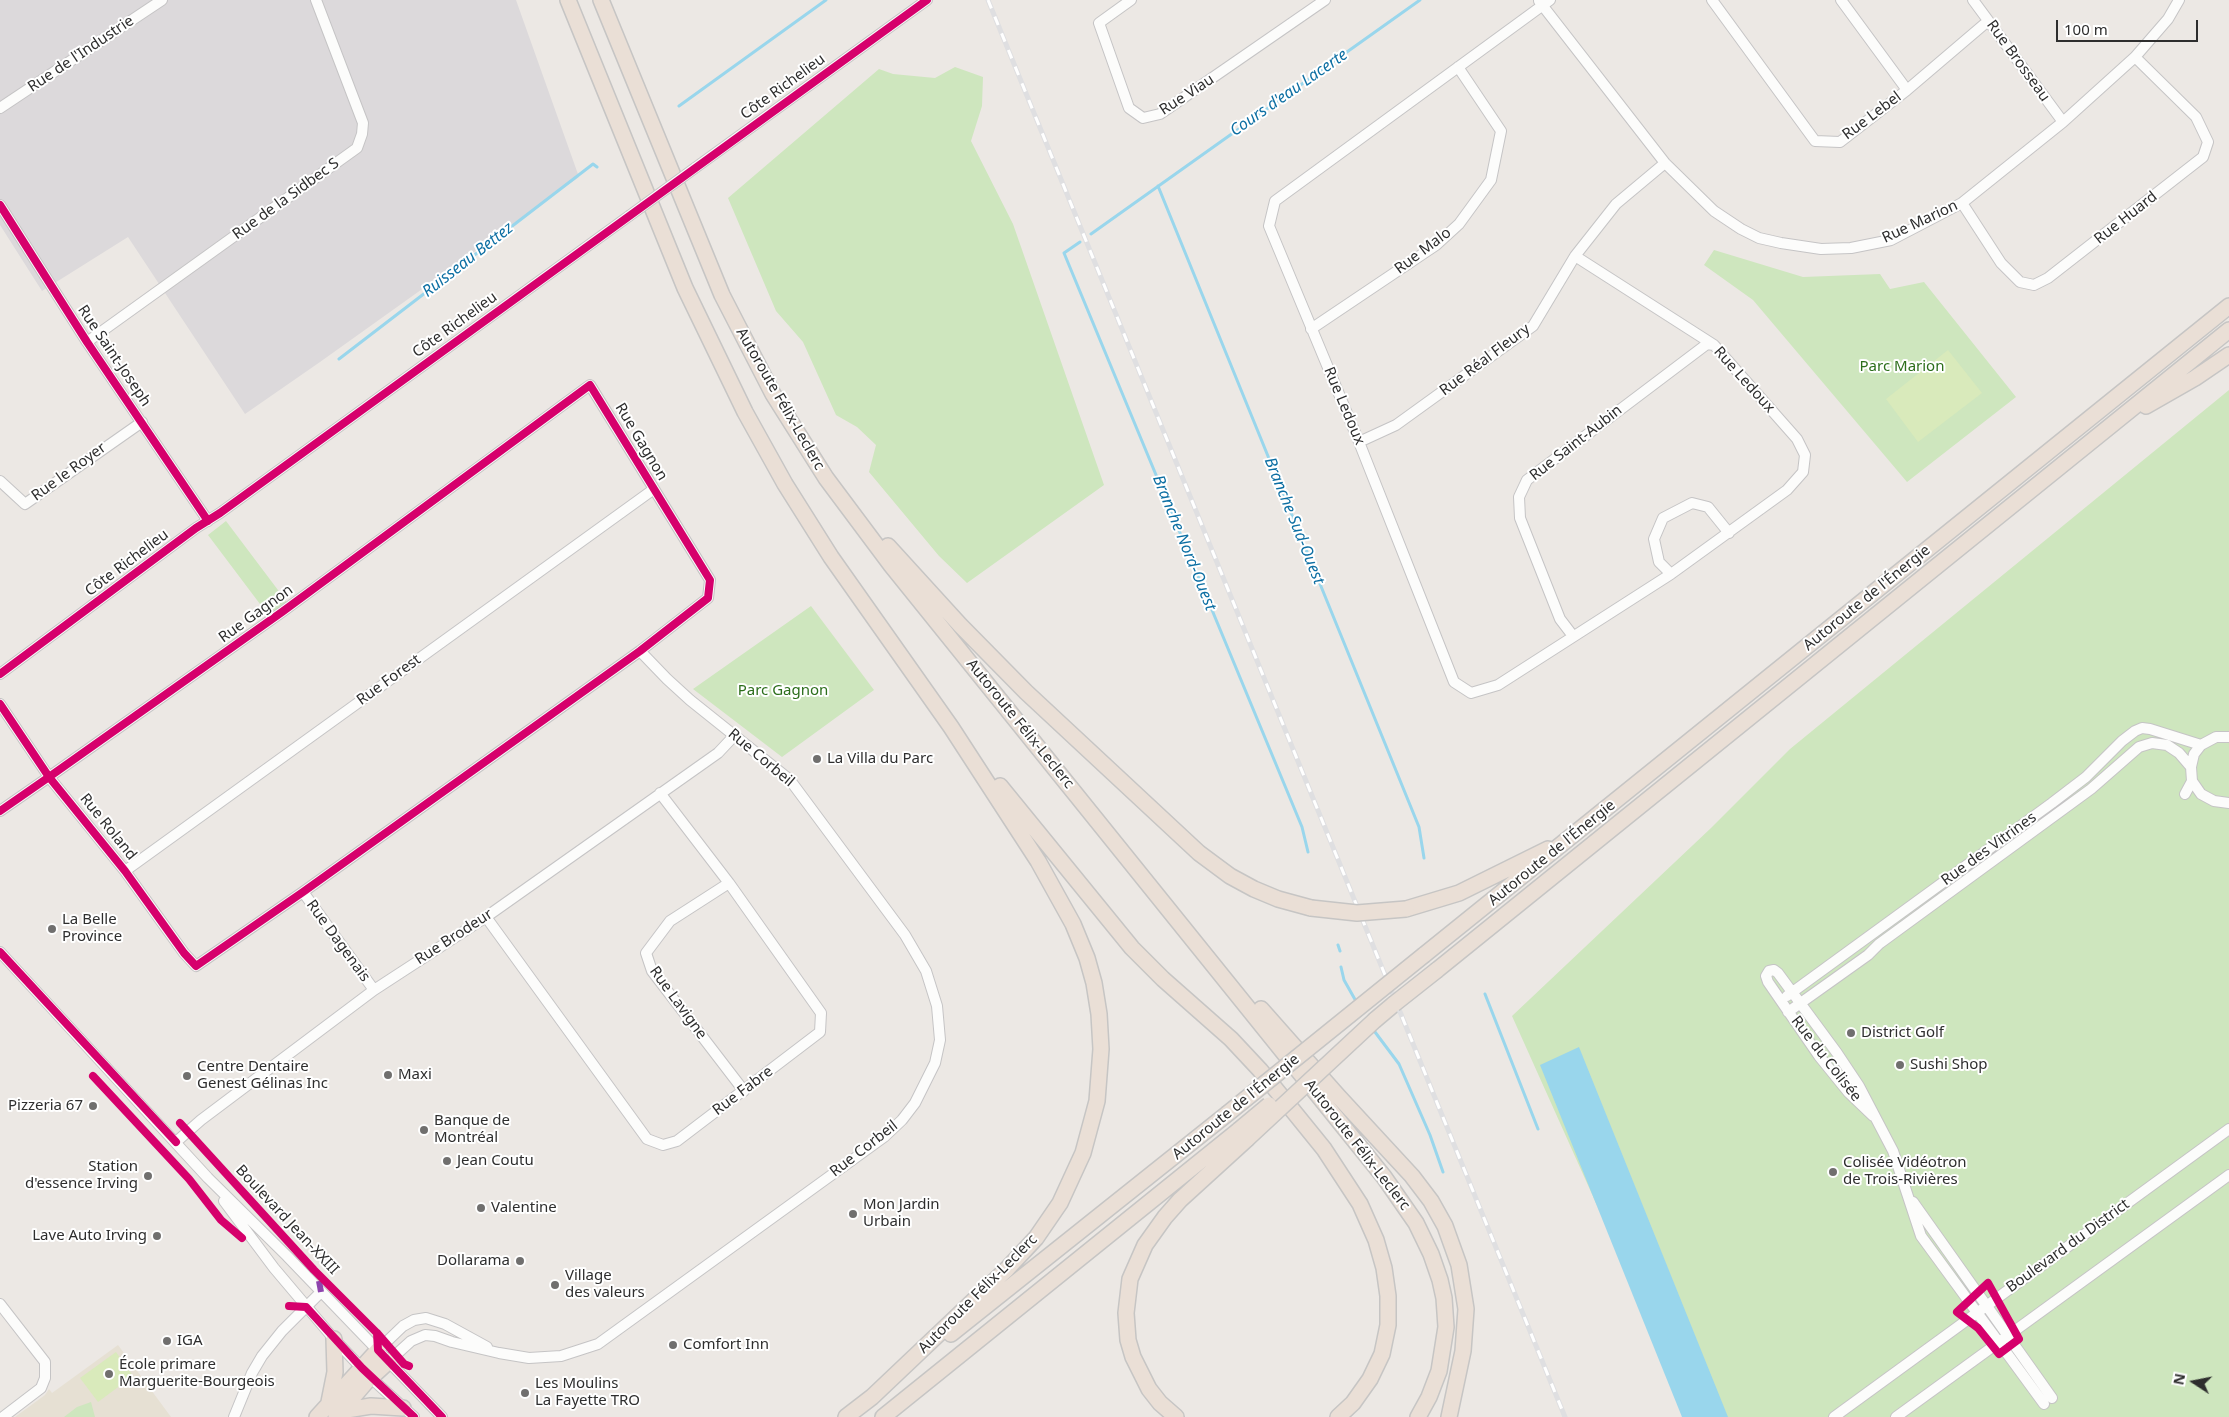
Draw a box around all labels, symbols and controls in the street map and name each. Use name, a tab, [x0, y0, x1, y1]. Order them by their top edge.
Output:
scale bar	[2059, 10, 2202, 42]
street label: Rue de l'Industrie	[25, 12, 137, 96]
street label: Rue Brosseau	[1982, 17, 2054, 105]
text: 100 m	[2064, 19, 2108, 39]
water label: Cours d'eau Lacerte	[1227, 45, 1351, 141]
street label: Côte Richelieu	[737, 50, 829, 124]
street label: Rue Viau	[1156, 71, 1218, 119]
street label: Rue Lebel	[1839, 88, 1905, 144]
street label: Rue de la Sidbec S	[229, 154, 343, 244]
street label: Rue Huard	[2091, 188, 2161, 248]
street label: Rue Marion	[1879, 197, 1961, 247]
water label: Ruisseau Bettez	[419, 219, 517, 301]
street label: Rue Malo	[1391, 224, 1455, 278]
street label: Côte Richelieu	[409, 288, 501, 362]
street label: Rue Saint-Joseph	[73, 302, 155, 410]
street label: Rue Réal Fleury	[1436, 320, 1534, 400]
street label: Autoroute Félix-Leclerc	[732, 325, 828, 473]
street label: Rue Ledoux	[1710, 343, 1778, 417]
park label: Parc Marion	[1860, 358, 1944, 376]
street label: Rue Ledoux	[1320, 364, 1368, 448]
street label: Rue Gagnon	[611, 400, 671, 484]
street label: Rue Saint-Aubin	[1526, 401, 1626, 485]
street label: Rue le Royer	[28, 439, 110, 505]
water label: Branche Sud-Ouest	[1260, 455, 1328, 587]
water label: Branche Nord-Ouest	[1148, 473, 1220, 613]
street label: Côte Richelieu	[82, 526, 172, 600]
street label: Autoroute de l'Énergie	[1800, 541, 1934, 655]
street label: Rue Gagnon	[215, 581, 297, 647]
street label: Rue Forest	[353, 651, 425, 709]
street label: Autoroute Félix-Leclerc	[962, 656, 1078, 792]
park label: Parc Gagnon	[738, 682, 828, 700]
street label: Rue Corbeil	[724, 725, 798, 791]
place label: La Villa du Parc	[827, 750, 933, 768]
marker: La Villa du Parc	[811, 753, 823, 765]
street label: Rue Roland	[76, 790, 140, 864]
street label: Autoroute de l'Énergie	[1485, 796, 1619, 910]
street label: Rue des Vitrines	[1938, 809, 2040, 889]
street label: Rue Dagenais	[302, 897, 374, 985]
street label: Rue Brodeur	[412, 905, 496, 969]
place label: La Belle Province	[62, 911, 122, 946]
marker: La Belle Province	[46, 923, 58, 935]
street label: Rue Lavigne	[646, 963, 710, 1043]
street label: Rue du Colisée	[1787, 1013, 1865, 1105]
place label: District Golf	[1861, 1024, 1944, 1042]
marker: District Golf	[1845, 1027, 1857, 1039]
street label: Autoroute de l'Énergie	[1169, 1050, 1303, 1164]
place label: Sushi Shop	[1910, 1056, 1988, 1074]
place label: Centre Dentaire Genest Gélinas Inc	[197, 1058, 328, 1093]
marker: Sushi Shop	[1894, 1059, 1906, 1071]
street label: Rue Fabre	[709, 1063, 777, 1119]
place label: Maxi	[398, 1066, 432, 1084]
marker: Maxi	[382, 1069, 394, 1081]
marker: Centre Dentaire Genest Gélinas Inc	[181, 1070, 193, 1082]
street label: Autoroute Félix-Leclerc	[1300, 1076, 1414, 1214]
place label: Pizzeria 67	[8, 1097, 83, 1115]
marker: Pizzeria 67	[87, 1100, 99, 1112]
place label: Banque de Montréal	[434, 1112, 510, 1147]
street label: Rue Corbeil	[826, 1117, 902, 1181]
marker: Banque de Montréal	[418, 1124, 430, 1136]
place label: Jean Coutu	[457, 1152, 534, 1170]
place label: Colisée Vidéotron de Trois-Rivières	[1843, 1154, 1967, 1189]
marker: Jean Coutu	[441, 1155, 453, 1167]
place label: Station d'essence Irving	[25, 1158, 138, 1193]
street label: Boulevard Jean-XXIII	[232, 1162, 342, 1278]
marker: Colisée Vidéotron de Trois-Rivières	[1827, 1166, 1839, 1178]
marker: Station d'essence Irving	[142, 1170, 154, 1182]
street label: Boulevard du District	[2003, 1195, 2133, 1297]
place label: Mon Jardin Urbain	[863, 1196, 940, 1231]
place label: Valentine	[491, 1199, 557, 1217]
marker: Valentine	[475, 1202, 487, 1214]
marker: Mon Jardin Urbain	[847, 1208, 859, 1220]
place label: Lave Auto Irving	[32, 1227, 147, 1245]
marker: Lave Auto Irving	[151, 1230, 163, 1242]
street label: Autoroute Félix-Leclerc	[915, 1231, 1041, 1357]
place label: Dollarama	[437, 1252, 510, 1270]
marker: Dollarama	[514, 1255, 526, 1267]
place label: Village des valeurs	[565, 1267, 645, 1302]
marker: Village des valeurs	[549, 1279, 561, 1291]
place label: IGA	[177, 1332, 203, 1350]
marker: IGA	[161, 1335, 173, 1347]
place label: Comfort Inn	[683, 1336, 769, 1354]
marker: Comfort Inn	[667, 1339, 679, 1351]
place label: École primare Marguerite-Bourgeois	[119, 1356, 275, 1391]
north arrow	[2169, 1357, 2219, 1407]
marker: École primare Marguerite-Bourgeois	[103, 1368, 115, 1380]
text: N	[2168, 1372, 2189, 1386]
place label: Les Moulins La Fayette TRO	[535, 1375, 640, 1410]
marker: Les Moulins La Fayette TRO	[519, 1387, 531, 1399]

